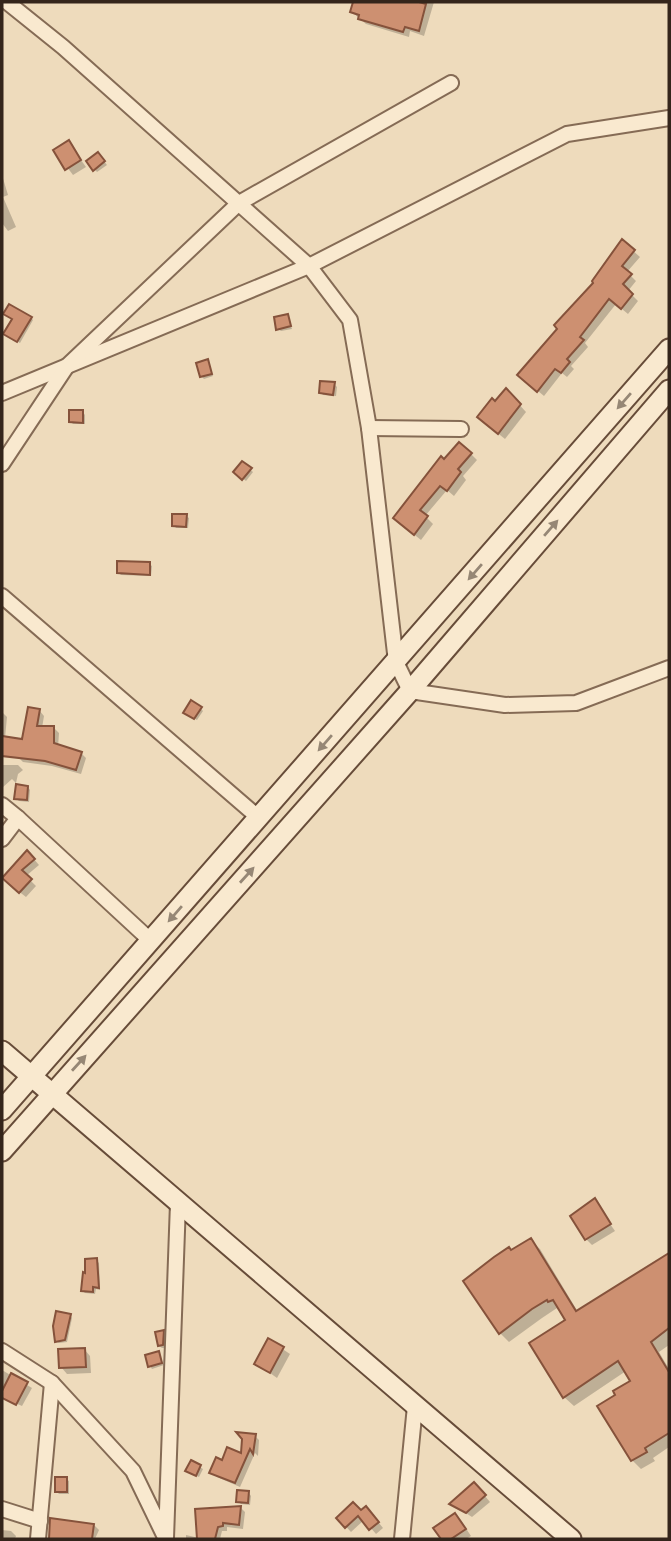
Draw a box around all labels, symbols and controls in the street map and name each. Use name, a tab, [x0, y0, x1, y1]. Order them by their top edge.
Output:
one-way arrow	[617, 392, 633, 409]
one-way arrow	[543, 519, 558, 536]
one-way arrow	[467, 563, 483, 581]
one-way arrow	[317, 734, 333, 752]
one-way arrow	[238, 867, 254, 884]
one-way arrow	[167, 905, 183, 923]
one-way arrow	[71, 1054, 87, 1072]

